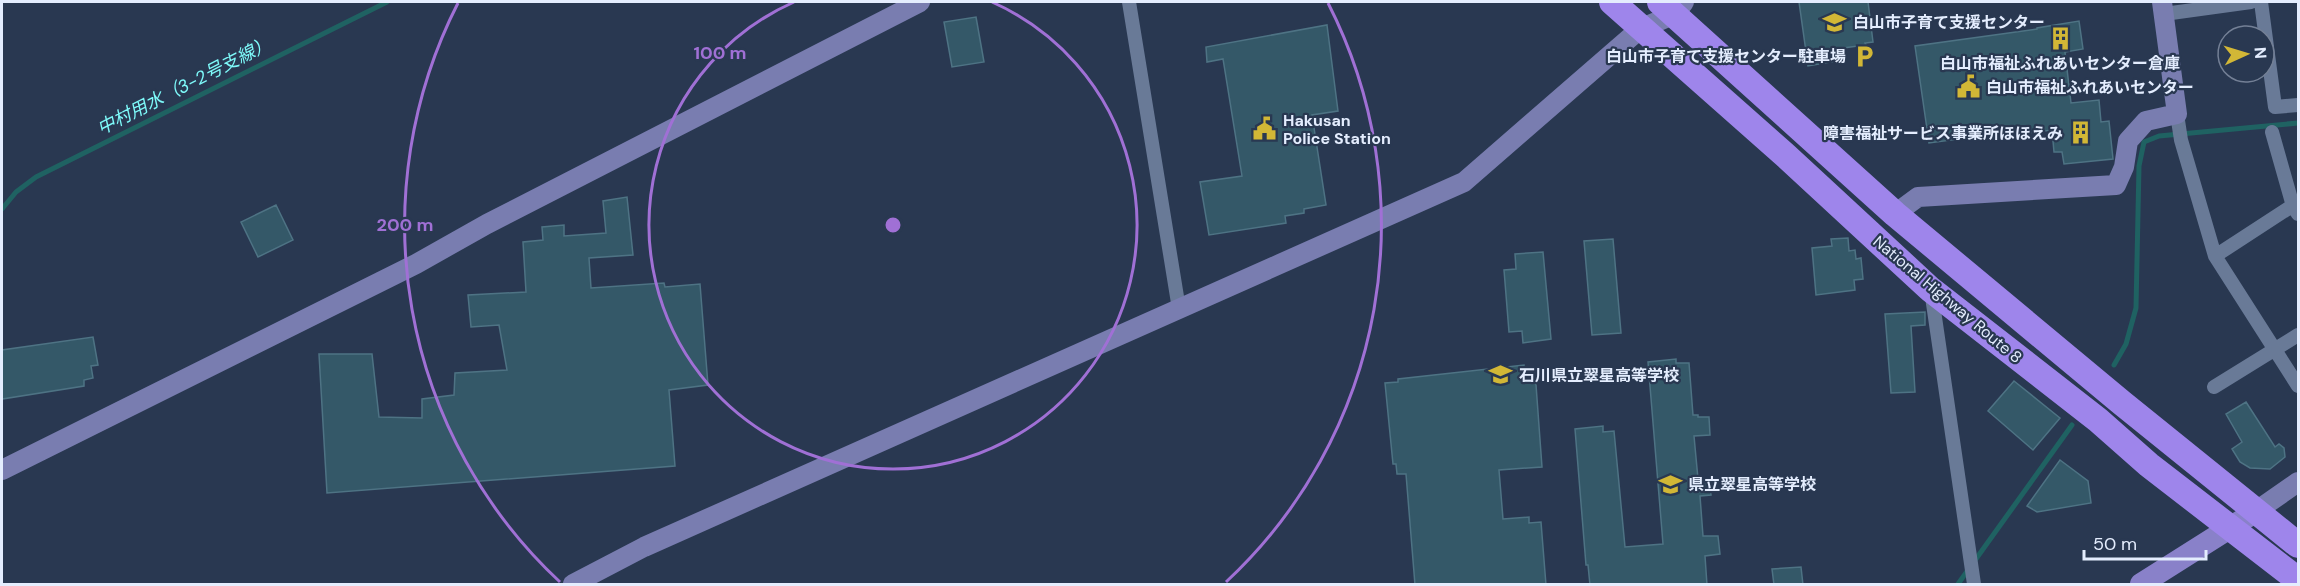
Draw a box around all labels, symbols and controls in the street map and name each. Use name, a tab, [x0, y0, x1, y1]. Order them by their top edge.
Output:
school or university icon: 白山市子育て支援センター	[1822, 9, 1848, 35]
place label: 白山市子育て支援センター	[1853, 12, 2045, 33]
north arrow	[2216, 24, 2276, 84]
building icon: 白山市福祉ふれあいセンター倉庫	[2047, 25, 2073, 51]
water label: 中村用水（3-2号支線）	[93, 32, 275, 140]
text: 100 m	[693, 41, 747, 65]
parking icon: 白山市子育て支援センター駐車場	[1851, 43, 1877, 69]
place label: 白山市子育て支援センター駐車場	[1606, 46, 1846, 67]
text: N	[2250, 46, 2271, 60]
place label: 白山市福祉ふれあいセンター倉庫	[1940, 53, 2180, 74]
public building icon: 白山市福祉ふれあいセンター	[1955, 74, 1981, 100]
place label: 白山市福祉ふれあいセンター	[1986, 77, 2194, 98]
place label: Hakusan Police Station	[1283, 110, 1391, 149]
public building icon: Hakusan Police Station	[1252, 116, 1278, 142]
building icon: 障害福祉サービス事業所ほほえみ	[2068, 120, 2094, 146]
place label: 障害福祉サービス事業所ほほえみ	[1823, 123, 2063, 144]
text: 200 m	[377, 213, 433, 237]
centre of rings	[883, 215, 903, 235]
street label: National Highway Route 8	[1869, 231, 2026, 368]
school or university icon: 石川県立翠星高等学校	[1488, 362, 1514, 388]
place label: 石川県立翠星高等学校	[1519, 365, 1679, 386]
school or university icon: 県立翠星高等学校	[1657, 471, 1683, 497]
place label: 県立翠星高等学校	[1688, 474, 1816, 495]
scale bar	[2084, 523, 2206, 561]
text: 50 m	[2093, 532, 2137, 556]

